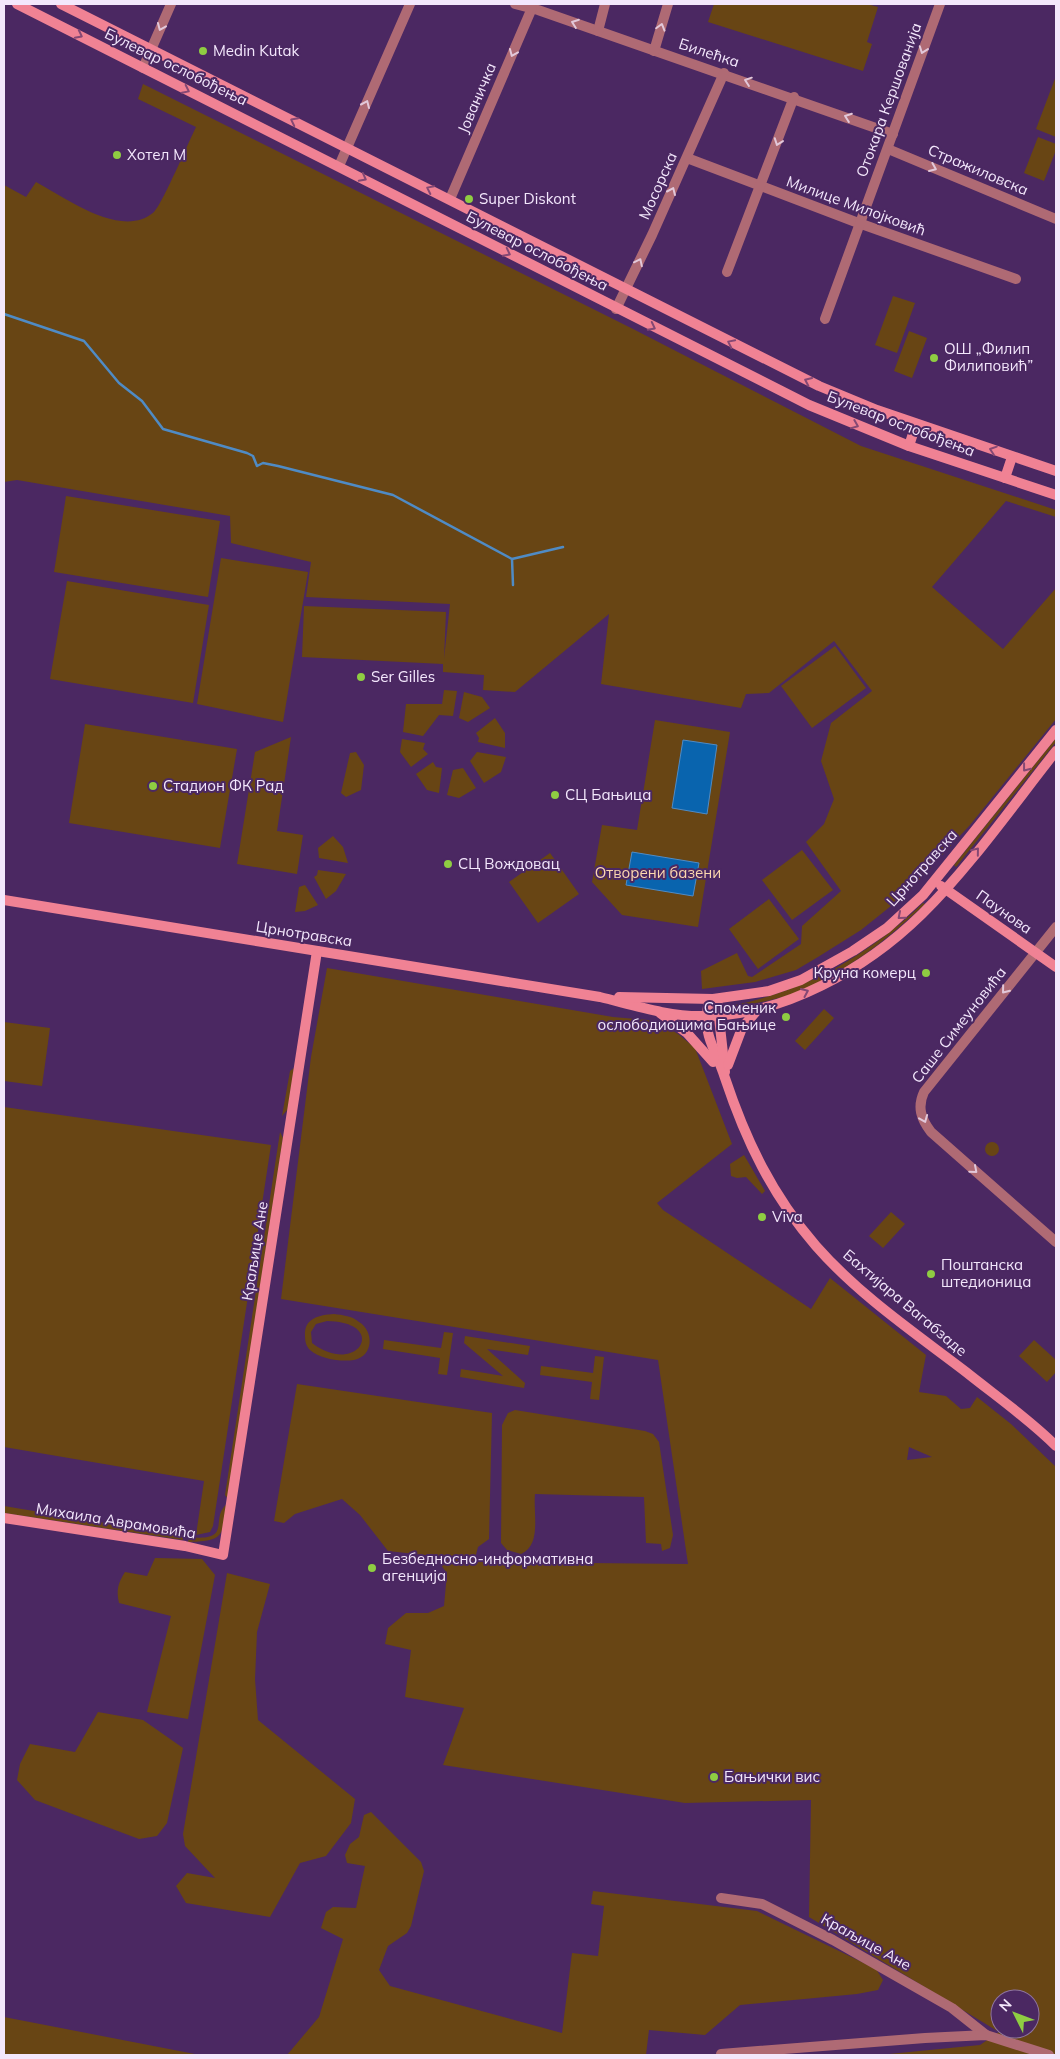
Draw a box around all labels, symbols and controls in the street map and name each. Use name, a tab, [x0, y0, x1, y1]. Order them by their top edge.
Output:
one-way arrow	[571, 19, 580, 29]
street label: Отокара Кершованија	[852, 20, 925, 180]
one-way arrow	[157, 22, 167, 31]
street label: Булевар ослобођења	[102, 24, 251, 109]
one-way arrow	[655, 24, 665, 32]
one-way arrow	[73, 29, 82, 39]
street label: Билећка	[677, 34, 742, 71]
place label: Medin Kutak	[213, 41, 300, 60]
marker: Medin Kutak	[197, 45, 209, 57]
one-way arrow	[919, 45, 929, 53]
one-way arrow	[509, 48, 519, 57]
street label: Јованичка	[453, 60, 500, 136]
one-way arrow	[744, 77, 753, 87]
one-way arrow	[181, 83, 190, 94]
one-way arrow	[360, 100, 371, 109]
one-way arrow	[844, 113, 852, 123]
one-way arrow	[290, 117, 299, 127]
one-way arrow	[774, 137, 784, 146]
street label: Стражиловска	[925, 140, 1031, 199]
place label: Хотел М	[127, 145, 186, 164]
marker: Хотел М	[111, 149, 123, 161]
street label: Мосорска	[634, 149, 681, 222]
one-way arrow	[928, 161, 937, 172]
street label: Милице Милојковић	[784, 171, 928, 240]
one-way arrow	[358, 172, 367, 182]
one-way arrow	[426, 185, 435, 196]
one-way arrow	[666, 187, 677, 196]
place label: Super Diskont	[479, 189, 576, 208]
marker: Super Diskont	[463, 193, 475, 205]
street label: Булевар ослобођења	[463, 207, 611, 295]
one-way arrow	[502, 247, 511, 257]
one-way arrow	[633, 258, 643, 267]
one-way arrow	[647, 321, 656, 331]
one-way arrow	[727, 339, 736, 349]
place label: ОШ „Филип Филиповић”	[944, 339, 1033, 375]
marker: ОШ „Филип Филиповић”	[928, 352, 940, 364]
one-way arrow	[805, 377, 814, 387]
street label: Булевар ослобођења	[825, 387, 978, 460]
one-way arrow	[850, 419, 859, 429]
one-way arrow	[989, 446, 998, 456]
place label: Ser Gilles	[371, 667, 435, 686]
marker: Ser Gilles	[355, 671, 367, 683]
one-way arrow	[1023, 762, 1032, 772]
place label: Стадион ФК Рад	[163, 776, 284, 795]
marker: Стадион ФК Рад	[147, 780, 159, 792]
place label: СЦ Бањица	[565, 785, 651, 804]
marker: СЦ Бањица	[549, 789, 561, 801]
street label: Црнотравска	[882, 825, 961, 910]
one-way arrow	[970, 847, 979, 857]
place label: СЦ Вождовац	[458, 854, 560, 873]
marker: СЦ Вождовац	[442, 858, 454, 870]
park label: Отворени базени	[595, 863, 721, 882]
street label: Паунова	[973, 885, 1036, 938]
one-way arrow	[897, 910, 906, 919]
street label: Црнотравска	[255, 917, 354, 950]
place label: Круна комерц	[813, 963, 916, 982]
street label: Саше Симеуновића	[907, 963, 1010, 1087]
marker: Круна комерц	[920, 967, 932, 979]
one-way arrow	[1001, 985, 1010, 994]
one-way arrow	[800, 988, 809, 999]
place label: Споменик ослободиоцима Бањице	[597, 998, 777, 1034]
marker: Споменик ослободиоцима Бањице	[780, 1011, 792, 1023]
one-way arrow	[917, 1114, 928, 1123]
one-way arrow	[968, 1164, 977, 1173]
street label: Краљице Ане	[237, 1200, 272, 1302]
place label: Viva	[772, 1207, 803, 1226]
marker: Viva	[756, 1211, 768, 1223]
street label: Бахтијара Вагабзаде	[839, 1245, 971, 1360]
place label: Поштанска штедионица	[941, 1255, 1031, 1291]
marker: Поштанска штедионица	[925, 1268, 937, 1280]
street label: Михаила Аврамовића	[35, 1498, 197, 1543]
place label: Безбедносно-информативна агенција	[382, 1549, 593, 1585]
marker: Безбедносно-информативна агенција	[366, 1562, 378, 1574]
place label: Бањички вис	[724, 1767, 820, 1786]
marker: Бањички вис	[708, 1771, 720, 1783]
street label: Краљице Ане	[818, 1909, 915, 1974]
north arrow	[990, 1989, 1040, 2039]
text: N	[995, 1995, 1016, 2015]

